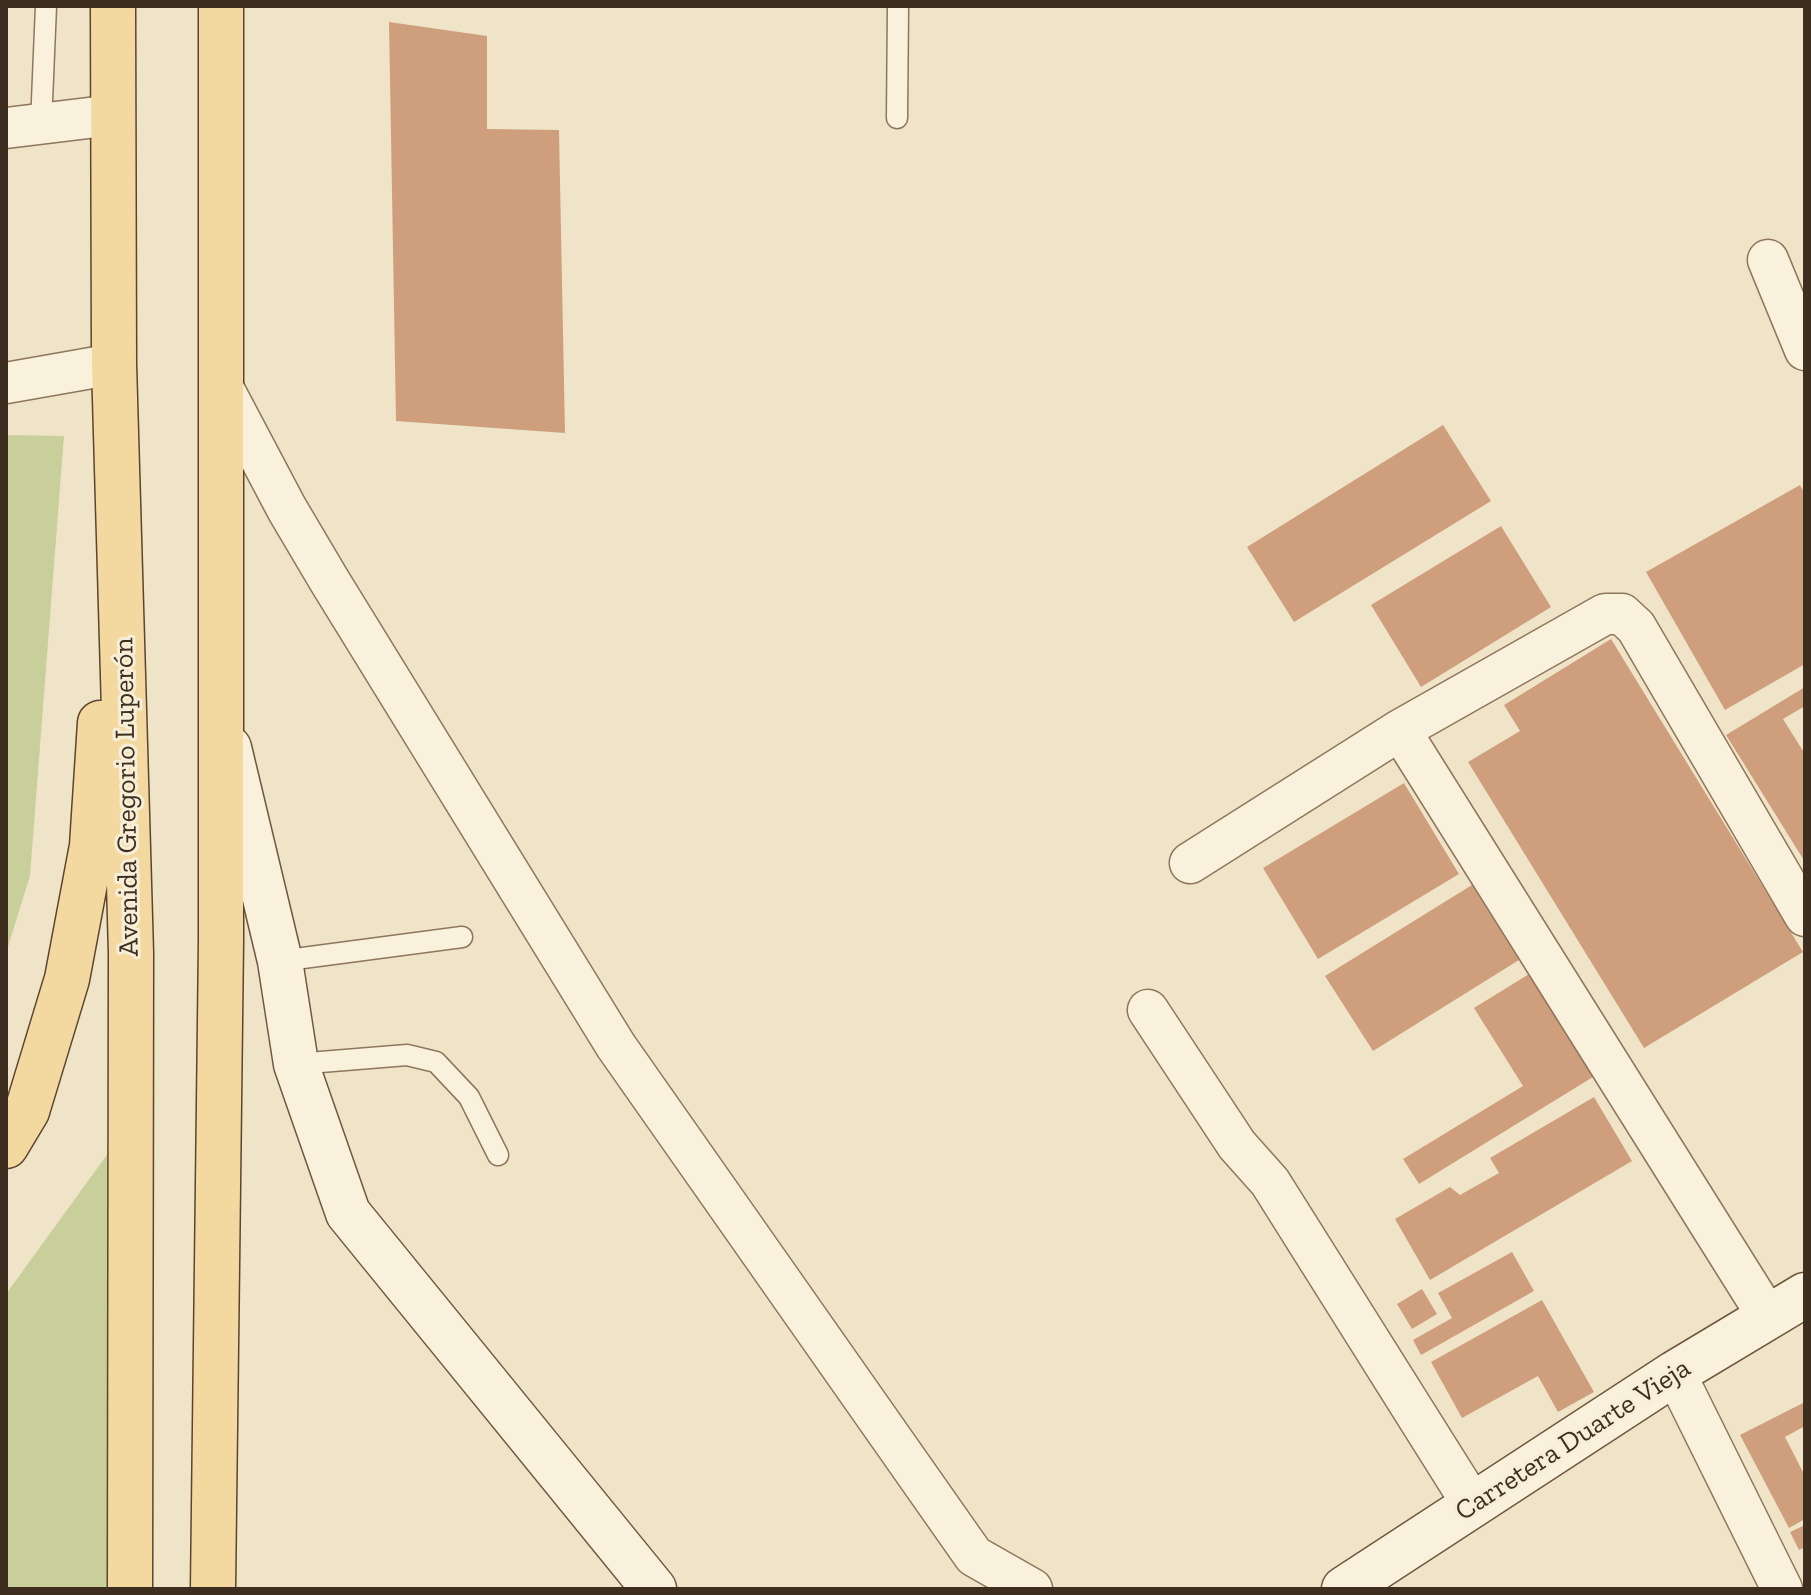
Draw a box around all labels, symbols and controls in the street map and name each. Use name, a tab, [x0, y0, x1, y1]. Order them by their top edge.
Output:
street label: Avenida Gregorio Luperón	[107, 637, 147, 957]
street label: Carretera Duarte Vieja	[1449, 1351, 1697, 1529]

